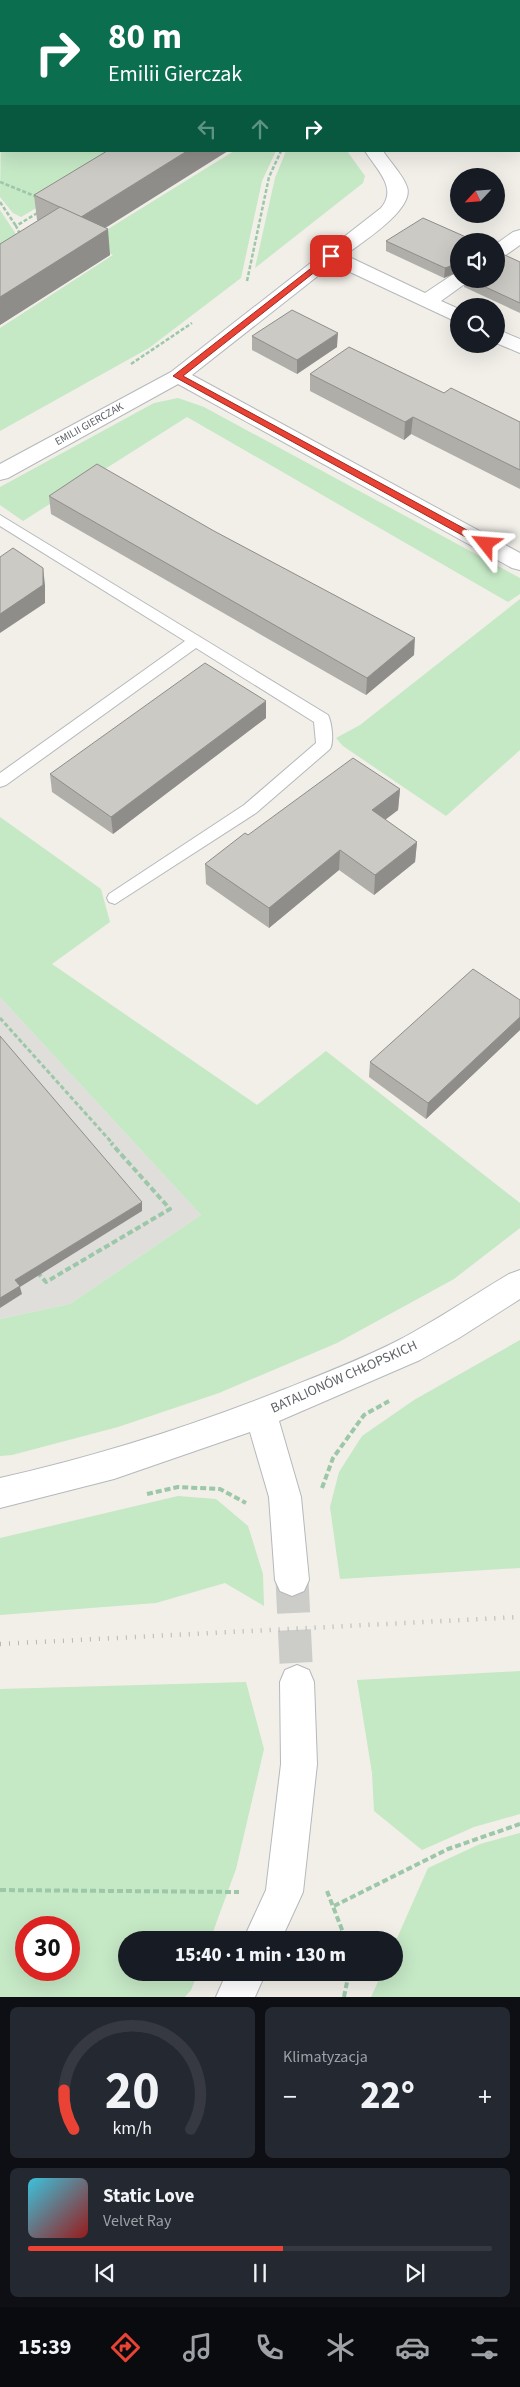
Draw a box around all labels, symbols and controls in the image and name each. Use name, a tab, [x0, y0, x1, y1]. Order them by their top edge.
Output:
text: 80 m	[108, 12, 182, 62]
icon: right	[25, 20, 90, 85]
text: Emilii Gierczak	[108, 58, 242, 90]
icon: left	[193, 115, 221, 143]
icon: ahead	[246, 115, 274, 143]
icon: right	[299, 115, 327, 143]
north arrow	[450, 168, 505, 222]
map controls	[450, 168, 505, 353]
button: sound	[450, 233, 505, 288]
pin	[310, 235, 352, 277]
icon: arrive	[317, 242, 345, 270]
button: search	[450, 298, 505, 353]
street label: EMILII GIERCZAK	[52, 399, 126, 449]
position arrow	[459, 517, 511, 569]
street label: BATALIONÓW CHŁOPSKICH	[267, 1336, 421, 1418]
speed limit sign: 30	[15, 1916, 80, 1981]
text: 15:40 · 1 min · 130 m	[175, 1942, 346, 1969]
text: Klimatyzacja	[283, 2046, 368, 2068]
text: 20	[105, 2055, 160, 2129]
text: 22°	[360, 2069, 415, 2123]
text: −	[283, 2077, 297, 2117]
text: +	[478, 2077, 492, 2117]
text: km/h	[113, 2116, 152, 2141]
text: Static Love	[103, 2183, 194, 2210]
text: Velvet Ray	[103, 2210, 171, 2232]
icon: previous	[91, 2259, 119, 2287]
icon: pause	[246, 2259, 274, 2287]
icon: next	[401, 2259, 429, 2287]
icon: directions	[108, 2330, 143, 2365]
icon: music	[180, 2330, 215, 2365]
icon: phone	[252, 2330, 287, 2365]
icon: climate	[323, 2330, 358, 2365]
icon: car	[395, 2330, 430, 2365]
icon: filters	[467, 2330, 502, 2365]
text: 15:39	[18, 2331, 71, 2363]

